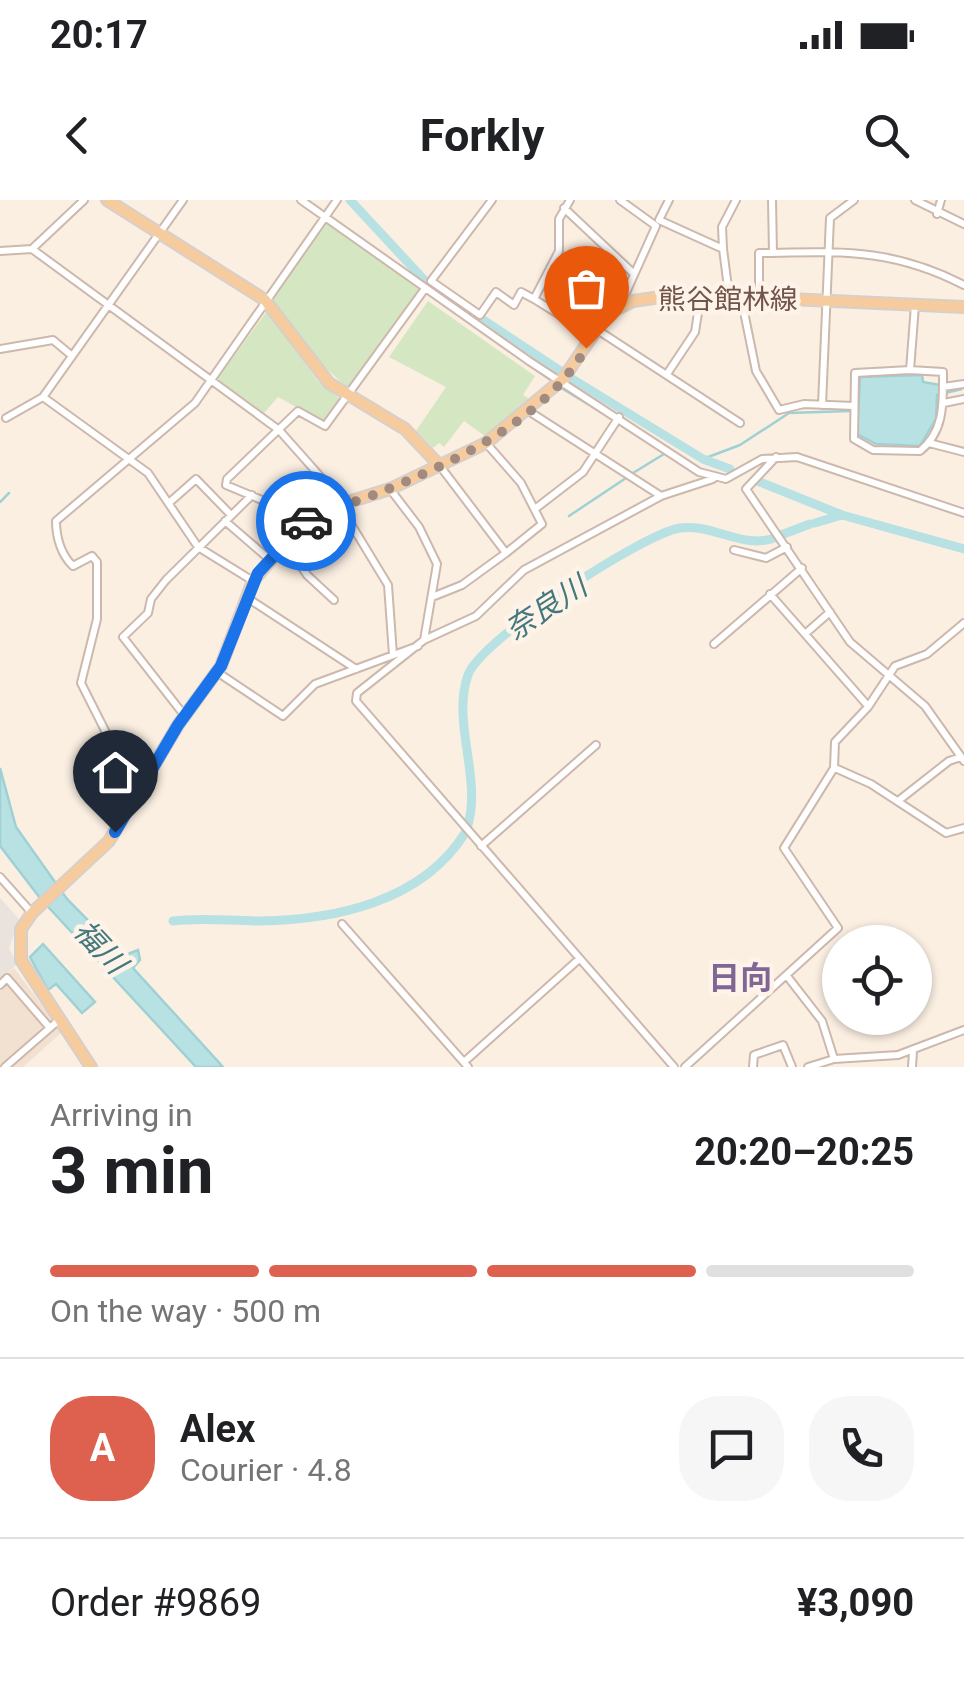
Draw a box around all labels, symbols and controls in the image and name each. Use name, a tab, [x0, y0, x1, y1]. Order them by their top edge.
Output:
text: 20:17	[50, 13, 148, 57]
icon: back	[50, 108, 105, 163]
icon: search	[859, 108, 914, 163]
text: Forkly	[420, 109, 544, 162]
pin	[544, 246, 629, 349]
icon: bag	[559, 261, 614, 316]
street label: 熊谷館林線	[658, 283, 798, 316]
courier	[256, 471, 356, 571]
icon: car	[279, 494, 334, 549]
water label: 奈良川	[498, 567, 596, 647]
pin	[73, 730, 158, 833]
icon: home	[88, 745, 143, 800]
water label: 福川	[67, 913, 136, 983]
map controls	[822, 925, 932, 1035]
button: locate	[822, 925, 932, 1035]
district label: 日向	[708, 959, 772, 997]
text: Arriving in	[50, 1096, 193, 1134]
text: 20:20–20:25	[694, 1130, 914, 1174]
text: 3 min	[50, 1133, 213, 1209]
text: On the way · 500 m	[50, 1292, 321, 1330]
button: chat	[679, 1396, 784, 1501]
button: phone	[809, 1396, 914, 1501]
text: Alex	[180, 1407, 255, 1451]
text: A	[90, 1426, 115, 1470]
text: Courier · 4.8	[180, 1451, 352, 1489]
text: Order #9869	[50, 1581, 261, 1625]
text: ¥3,090	[797, 1581, 914, 1625]

